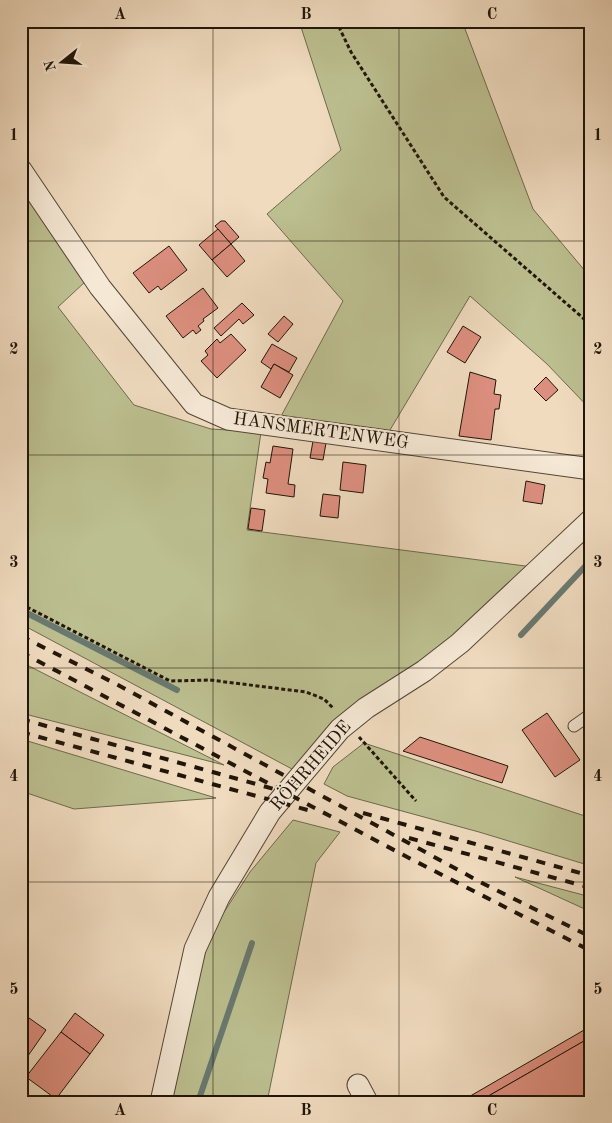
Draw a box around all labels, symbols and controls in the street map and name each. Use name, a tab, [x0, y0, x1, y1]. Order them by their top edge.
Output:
text: A	[114, 7, 126, 23]
text: B	[300, 7, 312, 23]
text: C	[487, 7, 497, 23]
north arrow	[38, 38, 88, 88]
text: N	[42, 58, 59, 73]
text: 1	[9, 128, 19, 144]
text: 1	[593, 128, 603, 144]
text: 2	[9, 342, 19, 358]
text: 2	[593, 342, 603, 358]
street label: HANSMERTENWEG	[232, 410, 410, 452]
text: 3	[9, 555, 19, 571]
text: 3	[593, 555, 603, 571]
street label: RÖHRHEIDE	[264, 715, 355, 814]
text: 4	[9, 769, 19, 785]
text: 4	[593, 769, 603, 785]
text: 5	[9, 982, 19, 998]
text: 5	[593, 982, 603, 998]
text: A	[114, 1103, 126, 1119]
text: B	[300, 1103, 312, 1119]
text: C	[487, 1103, 497, 1119]

